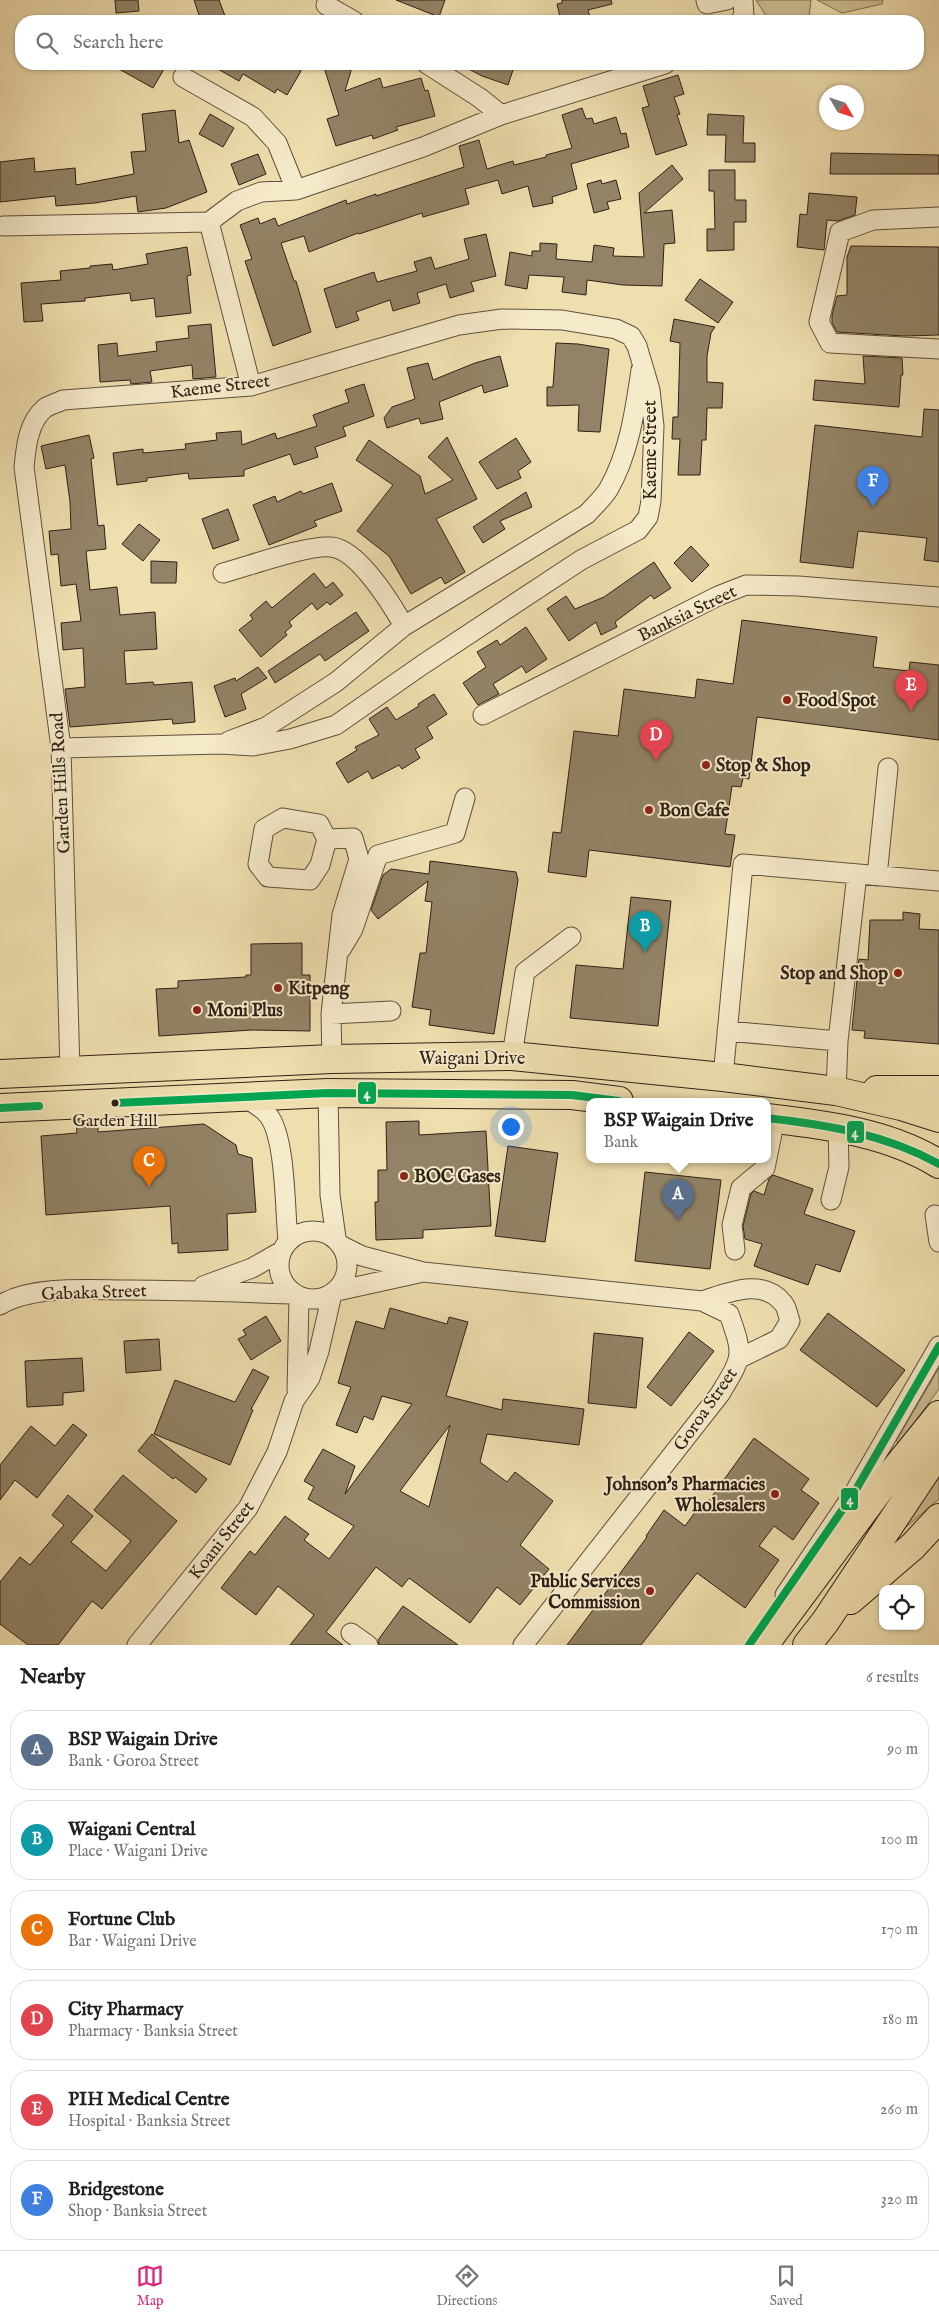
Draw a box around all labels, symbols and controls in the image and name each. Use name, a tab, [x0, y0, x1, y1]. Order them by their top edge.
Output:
search box	[15, 15, 924, 70]
icon: search	[33, 29, 61, 57]
text: Search here	[73, 31, 164, 55]
north arrow	[819, 85, 864, 130]
street label: Kaeme Street	[169, 370, 271, 405]
street label: Kaeme Street	[640, 400, 663, 500]
pin: F	[857, 466, 889, 507]
street label: Banksia Street	[635, 581, 741, 648]
pin: E	[895, 670, 927, 711]
place label: Food Spot	[797, 690, 877, 713]
marker: Food Spot	[781, 694, 793, 706]
street label: Garden Hills Road	[46, 711, 77, 854]
pin: D	[640, 720, 672, 761]
place label: Stop & Shop	[716, 755, 811, 778]
marker: Stop & Shop	[700, 759, 712, 771]
place label: Bon Cafe	[659, 800, 730, 823]
marker: Bon Cafe	[643, 804, 655, 816]
pin: B	[629, 911, 661, 952]
place label: Stop and Shop	[780, 963, 888, 986]
marker: Stop and Shop	[892, 967, 904, 979]
place label: Kitpeng	[288, 978, 351, 1001]
marker: Kitpeng	[272, 982, 284, 994]
place label: Moni Plus	[207, 1000, 283, 1023]
marker: Moni Plus	[191, 1004, 203, 1016]
street label: Waigani Drive	[419, 1048, 525, 1071]
line badge: 4	[357, 1081, 377, 1105]
text: 4	[364, 1085, 372, 1103]
marker: Garden Hill	[110, 1098, 120, 1108]
popup	[586, 1098, 771, 1163]
text: BSP Waigain Drive	[604, 1109, 753, 1133]
place label: Garden Hill	[72, 1111, 158, 1132]
your location	[498, 1114, 524, 1140]
line badge: 4	[846, 1120, 865, 1144]
text: 4	[852, 1124, 860, 1142]
text: Bank	[604, 1133, 638, 1153]
pin: C	[133, 1146, 165, 1187]
place label: BOC Gases	[414, 1166, 501, 1189]
marker: BOC Gases	[398, 1170, 410, 1182]
pin: A	[662, 1179, 694, 1220]
street label: Gabaka Street	[41, 1280, 147, 1307]
street label: Goroa Street	[669, 1364, 743, 1456]
place label: Johnson's Pharmacies Wholesalers	[604, 1474, 766, 1518]
line badge: 4	[840, 1487, 859, 1511]
marker: Johnson's Pharmacies Wholesalers	[769, 1488, 781, 1500]
text: 4	[847, 1491, 855, 1509]
street label: Koani Street	[184, 1497, 260, 1585]
place label: Public Services Commission	[530, 1571, 641, 1615]
marker: Public Services Commission	[644, 1585, 656, 1597]
map controls	[879, 1585, 924, 1630]
button: locate	[879, 1585, 924, 1630]
text: Nearby	[20, 1664, 85, 1691]
text: 6 results	[866, 1668, 919, 1688]
text: BSP Waigain Drive	[68, 1728, 218, 1752]
text: A	[32, 1740, 42, 1760]
text: 90 m	[887, 1740, 918, 1760]
text: Bank · Goroa Street	[68, 1752, 199, 1772]
text: Waigani Central	[68, 1818, 195, 1842]
text: B	[32, 1830, 42, 1850]
text: 100 m	[881, 1830, 918, 1850]
text: Place · Waigani Drive	[68, 1842, 208, 1862]
text: Fortune Club	[68, 1908, 175, 1932]
text: C	[31, 1920, 43, 1940]
text: 170 m	[881, 1920, 918, 1940]
text: Bar · Waigani Drive	[68, 1932, 197, 1952]
text: City Pharmacy	[68, 1998, 183, 2022]
text: D	[31, 2010, 43, 2030]
text: 180 m	[882, 2010, 918, 2030]
text: Pharmacy · Banksia Street	[68, 2022, 238, 2042]
text: PIH Medical Centre	[68, 2088, 230, 2112]
text: E	[31, 2100, 43, 2120]
text: 260 m	[880, 2100, 918, 2120]
text: Hospital · Banksia Street	[68, 2112, 231, 2132]
text: Bridgestone	[68, 2178, 164, 2202]
text: F	[32, 2190, 42, 2210]
text: 320 m	[881, 2190, 918, 2210]
text: Shop · Banksia Street	[68, 2202, 207, 2222]
tab: Map	[136, 2262, 164, 2310]
tab: Directions	[436, 2262, 497, 2310]
tab: Saved	[770, 2262, 803, 2310]

